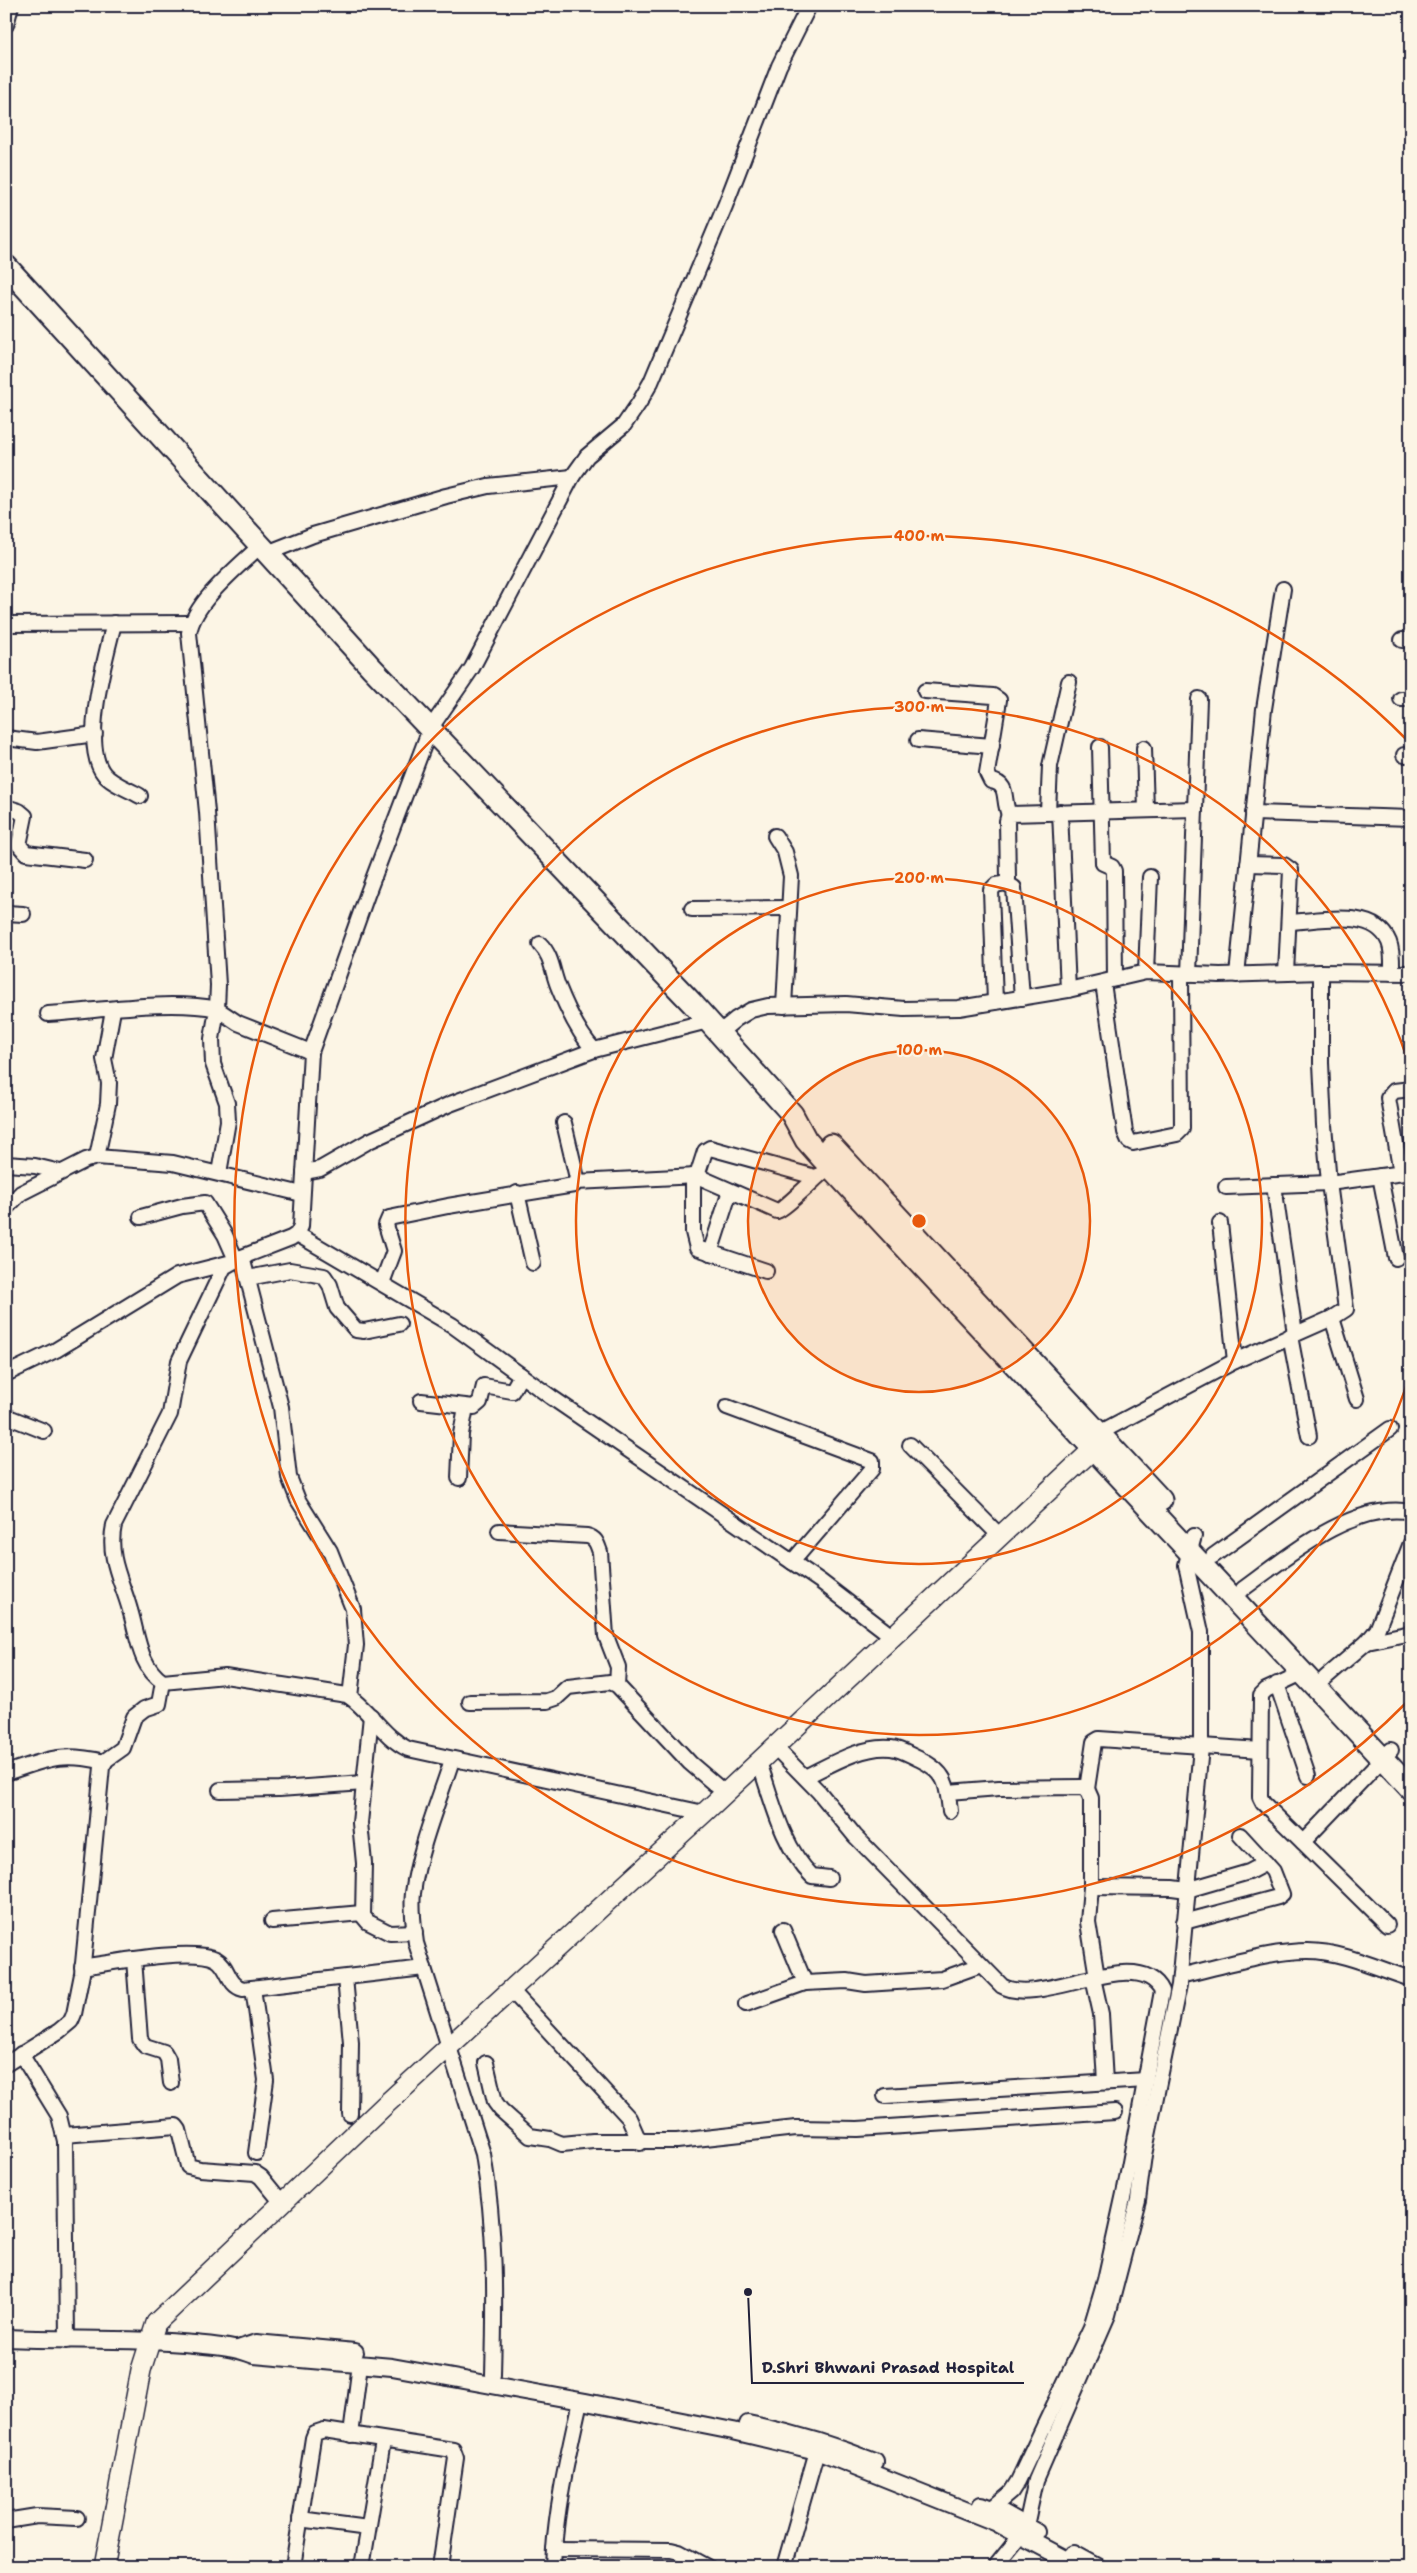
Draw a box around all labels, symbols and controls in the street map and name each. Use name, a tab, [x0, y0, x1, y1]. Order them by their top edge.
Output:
text: 400 m	[894, 526, 944, 546]
text: 300 m	[894, 697, 944, 717]
text: 200 m	[894, 868, 944, 888]
text: 100 m	[896, 1040, 942, 1060]
centre of rings	[910, 1212, 928, 1230]
callout: D.Shri Bhwani Prasad Hospital	[752, 2352, 1024, 2383]
text: D.Shri Bhwani Prasad Hospital	[762, 2357, 1015, 2378]

